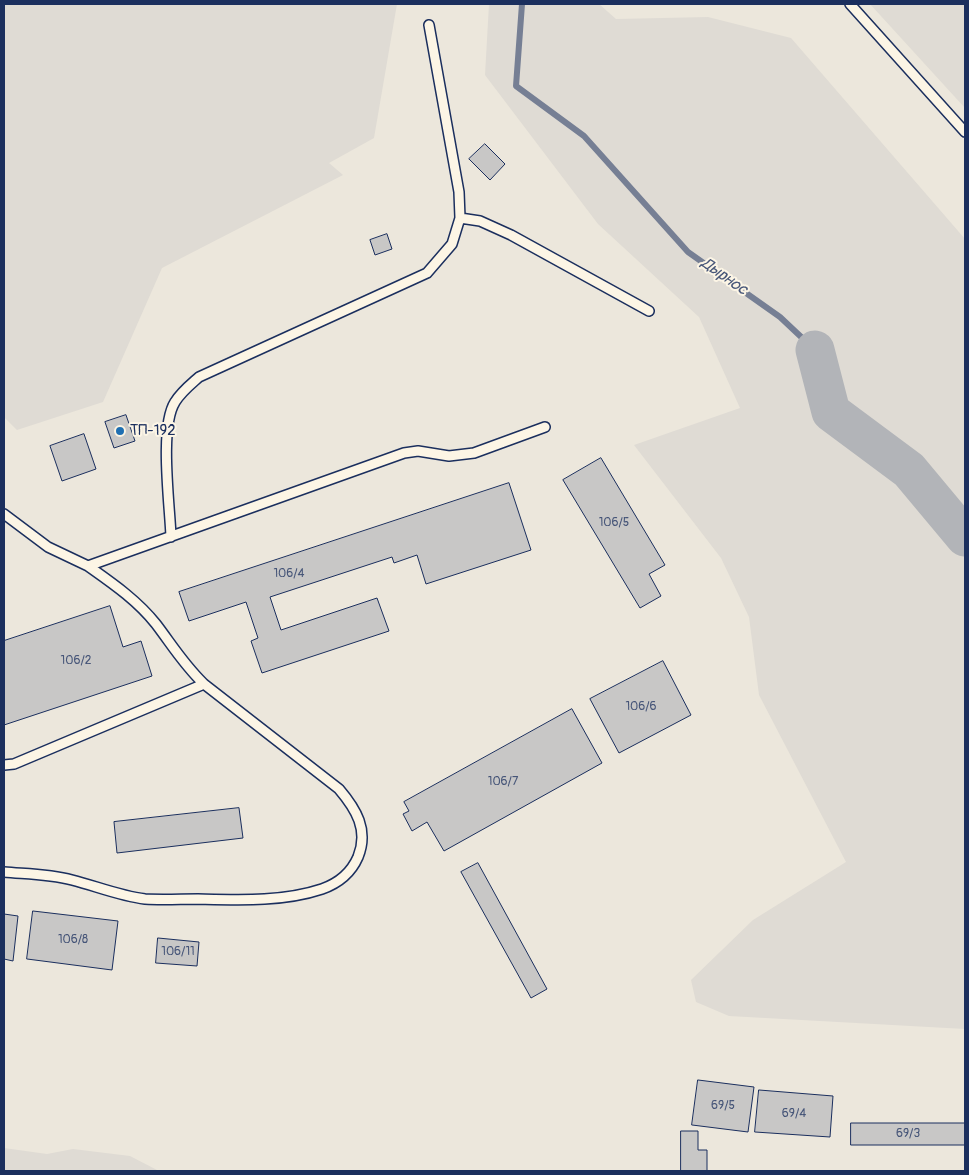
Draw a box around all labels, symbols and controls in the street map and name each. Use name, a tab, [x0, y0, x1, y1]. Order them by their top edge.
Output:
water label: Дырнос	[697, 254, 751, 300]
place label: ТП-192	[130, 422, 176, 440]
marker: ТП-192	[114, 425, 126, 437]
house number: 106/5	[599, 516, 629, 530]
house number: 106/4	[273, 567, 305, 581]
house number: 106/2	[61, 654, 91, 668]
house number: 106/6	[625, 700, 657, 714]
house number: 106/7	[488, 775, 518, 789]
house number: 106/8	[58, 933, 88, 947]
house number: 106/11	[161, 945, 195, 959]
house number: 69/5	[711, 1099, 735, 1113]
house number: 69/4	[782, 1107, 806, 1121]
house number: 69/3	[896, 1127, 920, 1141]

